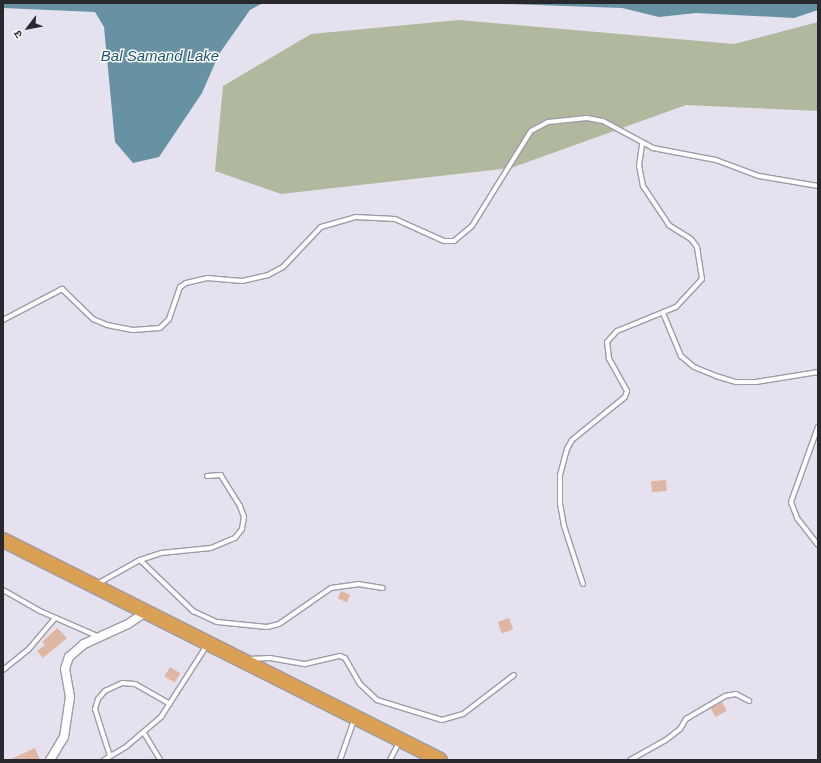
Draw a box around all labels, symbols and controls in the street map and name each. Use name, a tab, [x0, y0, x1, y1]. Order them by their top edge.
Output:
north arrow	[8, 8, 48, 48]
text: उ	[11, 28, 25, 40]
water label: Bal Samand Lake	[101, 47, 219, 65]

